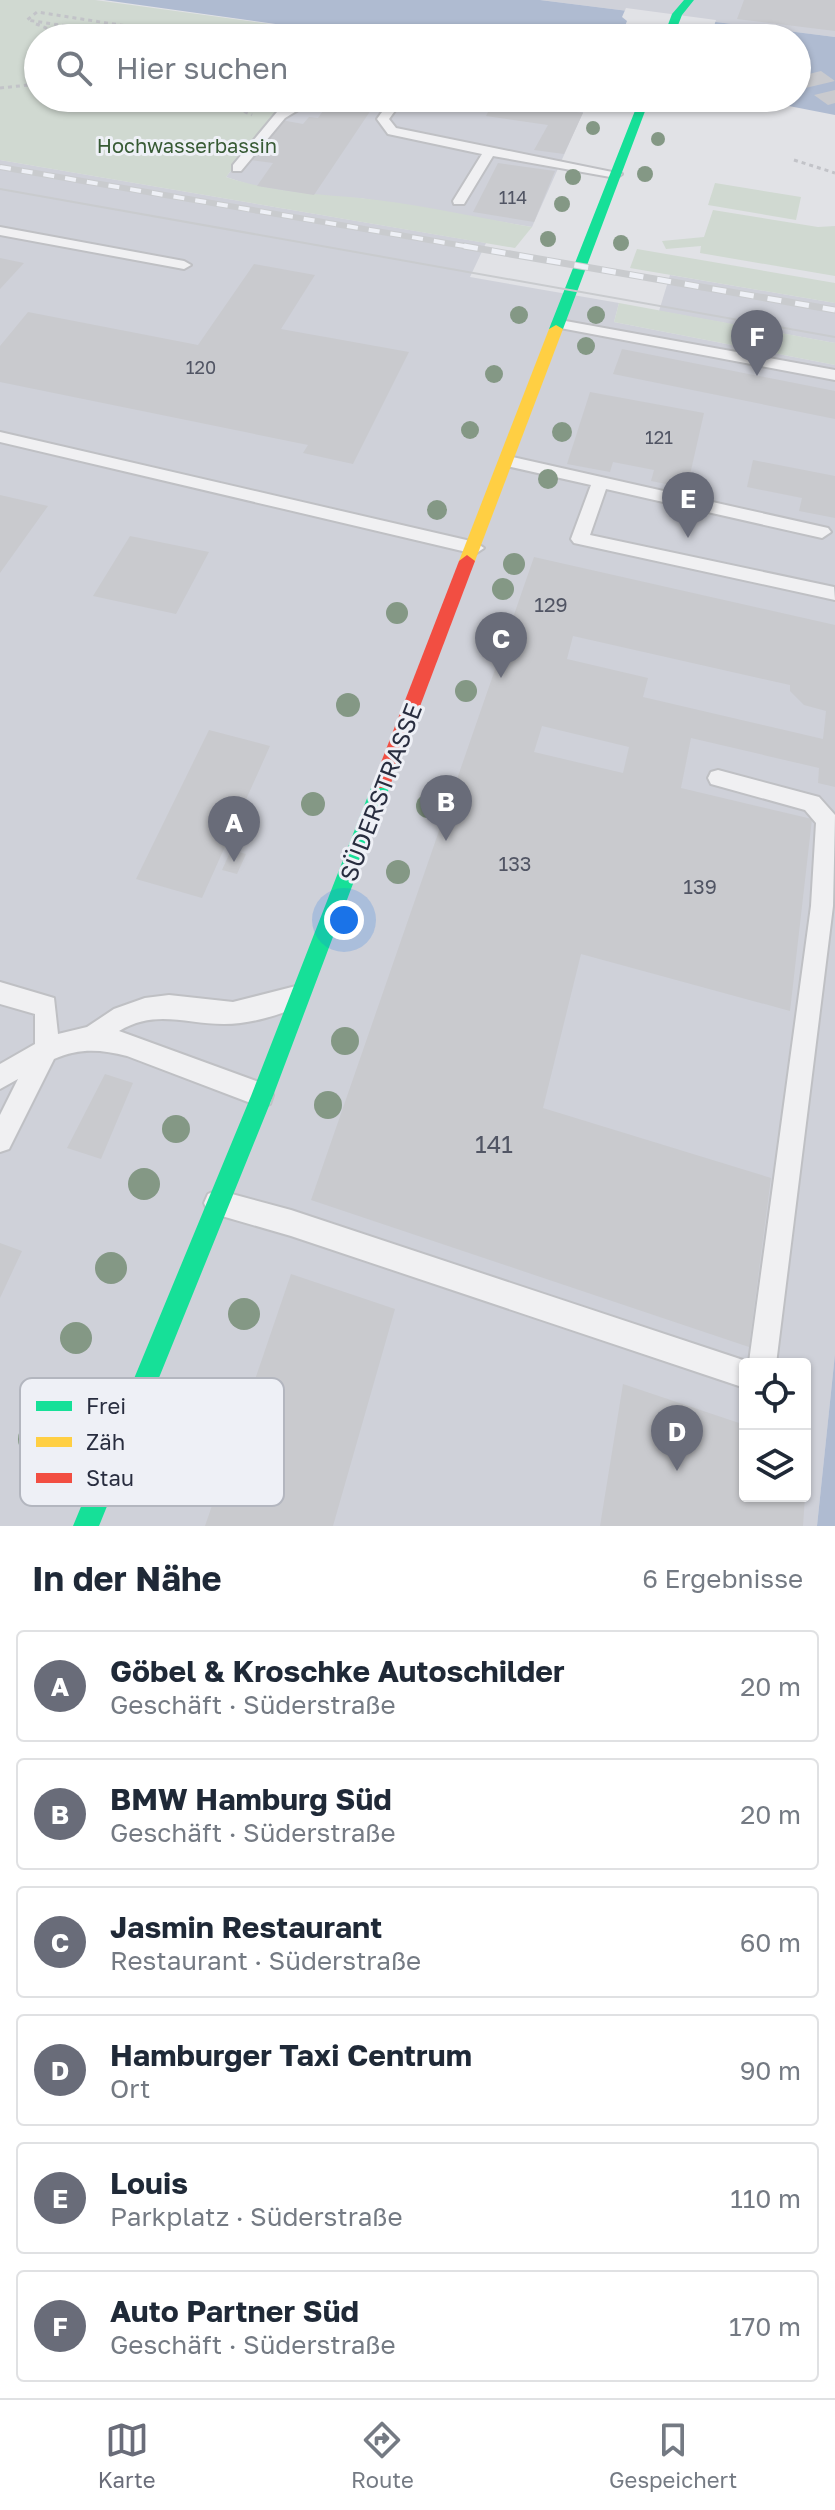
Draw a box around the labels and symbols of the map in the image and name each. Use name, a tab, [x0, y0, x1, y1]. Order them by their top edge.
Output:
park label: Hochwasserbassin	[97, 133, 277, 157]
house number: 114	[499, 186, 527, 208]
pin: F	[731, 310, 783, 376]
house number: 120	[186, 356, 216, 378]
house number: 121	[645, 426, 673, 448]
pin: E	[662, 472, 714, 538]
house number: 129	[534, 592, 568, 616]
pin: C	[475, 612, 527, 678]
street label: SÜDERSTRASSE	[333, 699, 427, 885]
pin: B	[420, 775, 472, 841]
pin: A	[208, 796, 260, 862]
house number: 133	[498, 851, 532, 875]
house number: 139	[683, 874, 717, 898]
your location	[324, 900, 364, 940]
house number: 141	[475, 1129, 513, 1158]
legend	[20, 1378, 284, 1506]
text: Frei	[86, 1392, 126, 1419]
pin: D	[651, 1405, 703, 1471]
text: Zäh	[86, 1428, 125, 1455]
text: Stau	[86, 1464, 134, 1491]

